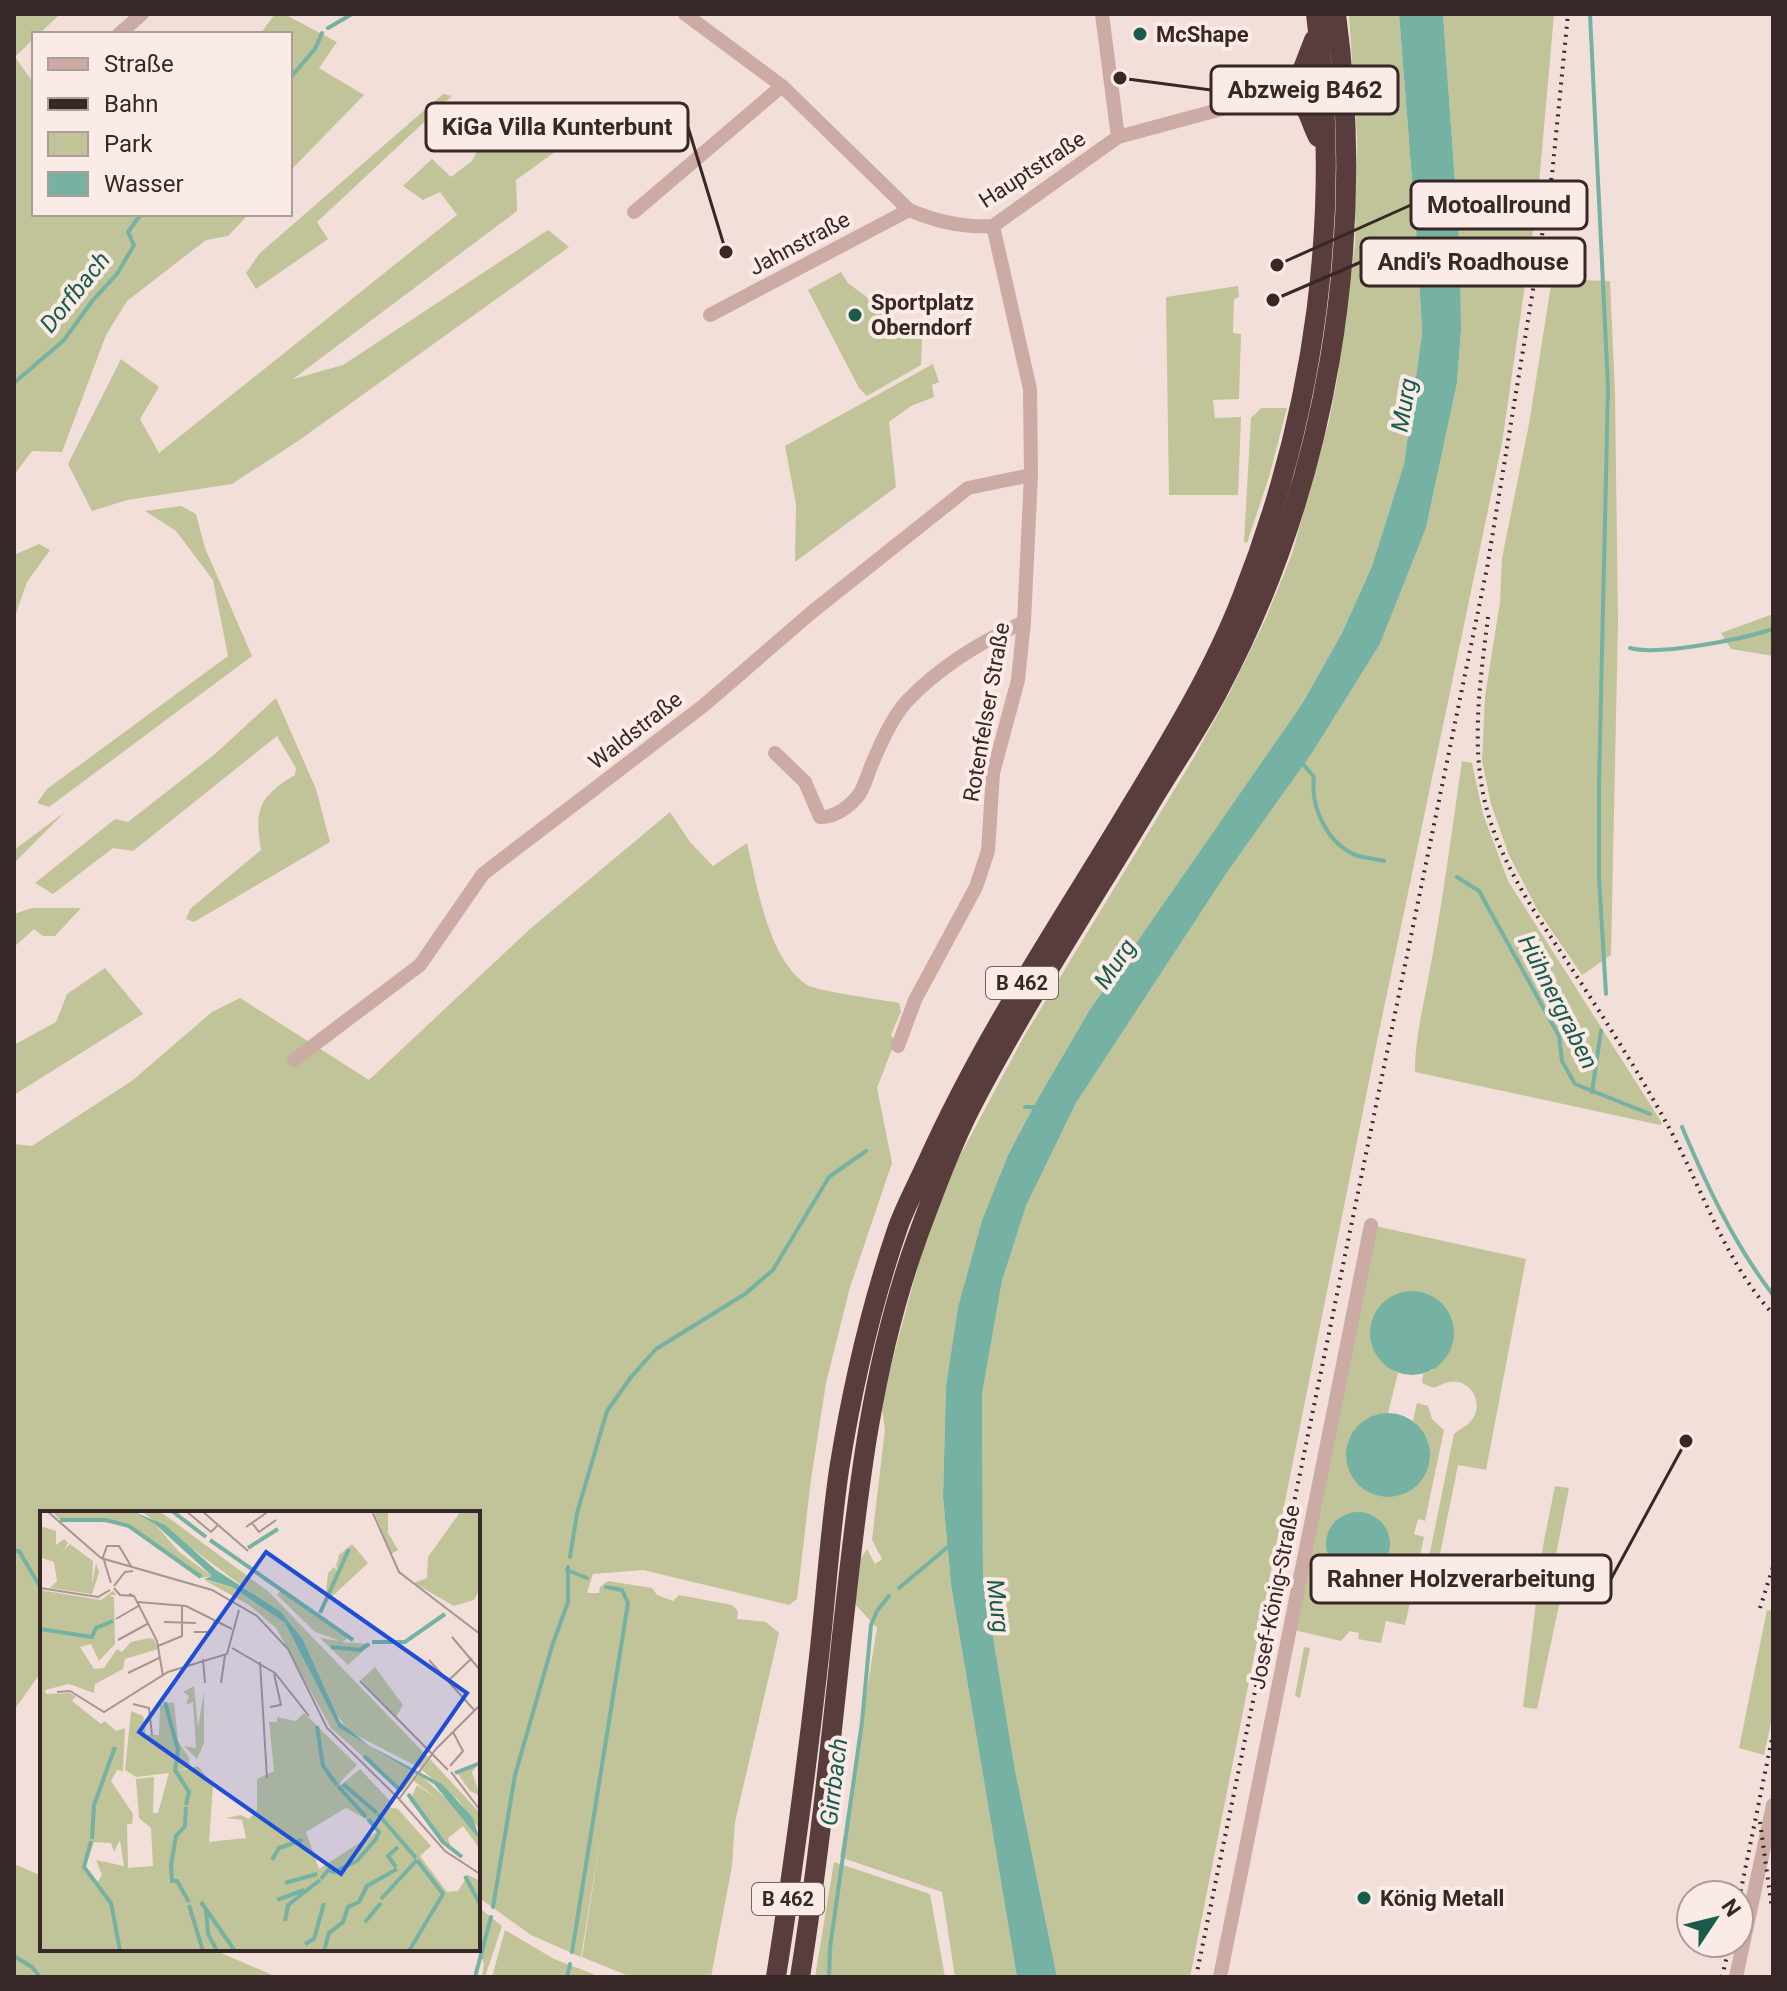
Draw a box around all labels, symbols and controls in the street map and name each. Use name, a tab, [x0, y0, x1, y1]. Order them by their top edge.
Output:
place label: McShape	[1156, 22, 1249, 47]
marker: McShape	[1131, 25, 1149, 43]
legend	[32, 32, 292, 216]
text: Straße	[104, 50, 174, 78]
callout: Abzweig B462	[1211, 66, 1398, 114]
text: Abzweig B462	[1228, 76, 1382, 104]
text: Bahn	[104, 90, 158, 118]
callout: KiGa Villa Kunterbunt	[426, 103, 688, 151]
text: KiGa Villa Kunterbunt	[442, 113, 672, 141]
street label: Hauptstraße	[974, 126, 1090, 213]
text: Park	[104, 130, 153, 158]
text: Wasser	[104, 170, 184, 198]
callout: Motoallround	[1411, 181, 1587, 229]
text: Motoallround	[1427, 191, 1571, 219]
street label: Jahnstraße	[745, 206, 854, 280]
callout: Andi's Roadhouse	[1361, 238, 1585, 286]
water label: Dorfbach	[34, 246, 116, 338]
text: Andi's Roadhouse	[1377, 248, 1569, 276]
place label: Sportplatz Oberndorf	[871, 290, 974, 340]
marker: Sportplatz Oberndorf	[846, 306, 864, 324]
water label: Murg	[1386, 376, 1422, 434]
street label: Rotenfelser Straße	[958, 621, 1015, 804]
street label: Waldstraße	[584, 686, 687, 774]
water label: Hühnergraben	[1512, 930, 1604, 1074]
water label: Murg	[1088, 934, 1142, 994]
road number: B 462	[986, 967, 1058, 999]
street label: Josef-König-Straße	[1244, 1503, 1305, 1691]
inset map	[40, 1511, 480, 1951]
callout: Rahner Holzverarbeitung	[1311, 1555, 1611, 1603]
text: Rahner Holzverarbeitung	[1327, 1565, 1595, 1593]
water label: Murg	[981, 1578, 1015, 1634]
water label: Girrbach	[815, 1737, 853, 1827]
north arrow	[1675, 1879, 1755, 1959]
road number: B 462	[752, 1883, 824, 1915]
place label: König Metall	[1380, 1886, 1504, 1911]
marker: König Metall	[1355, 1889, 1373, 1907]
text: N	[1716, 1894, 1746, 1921]

